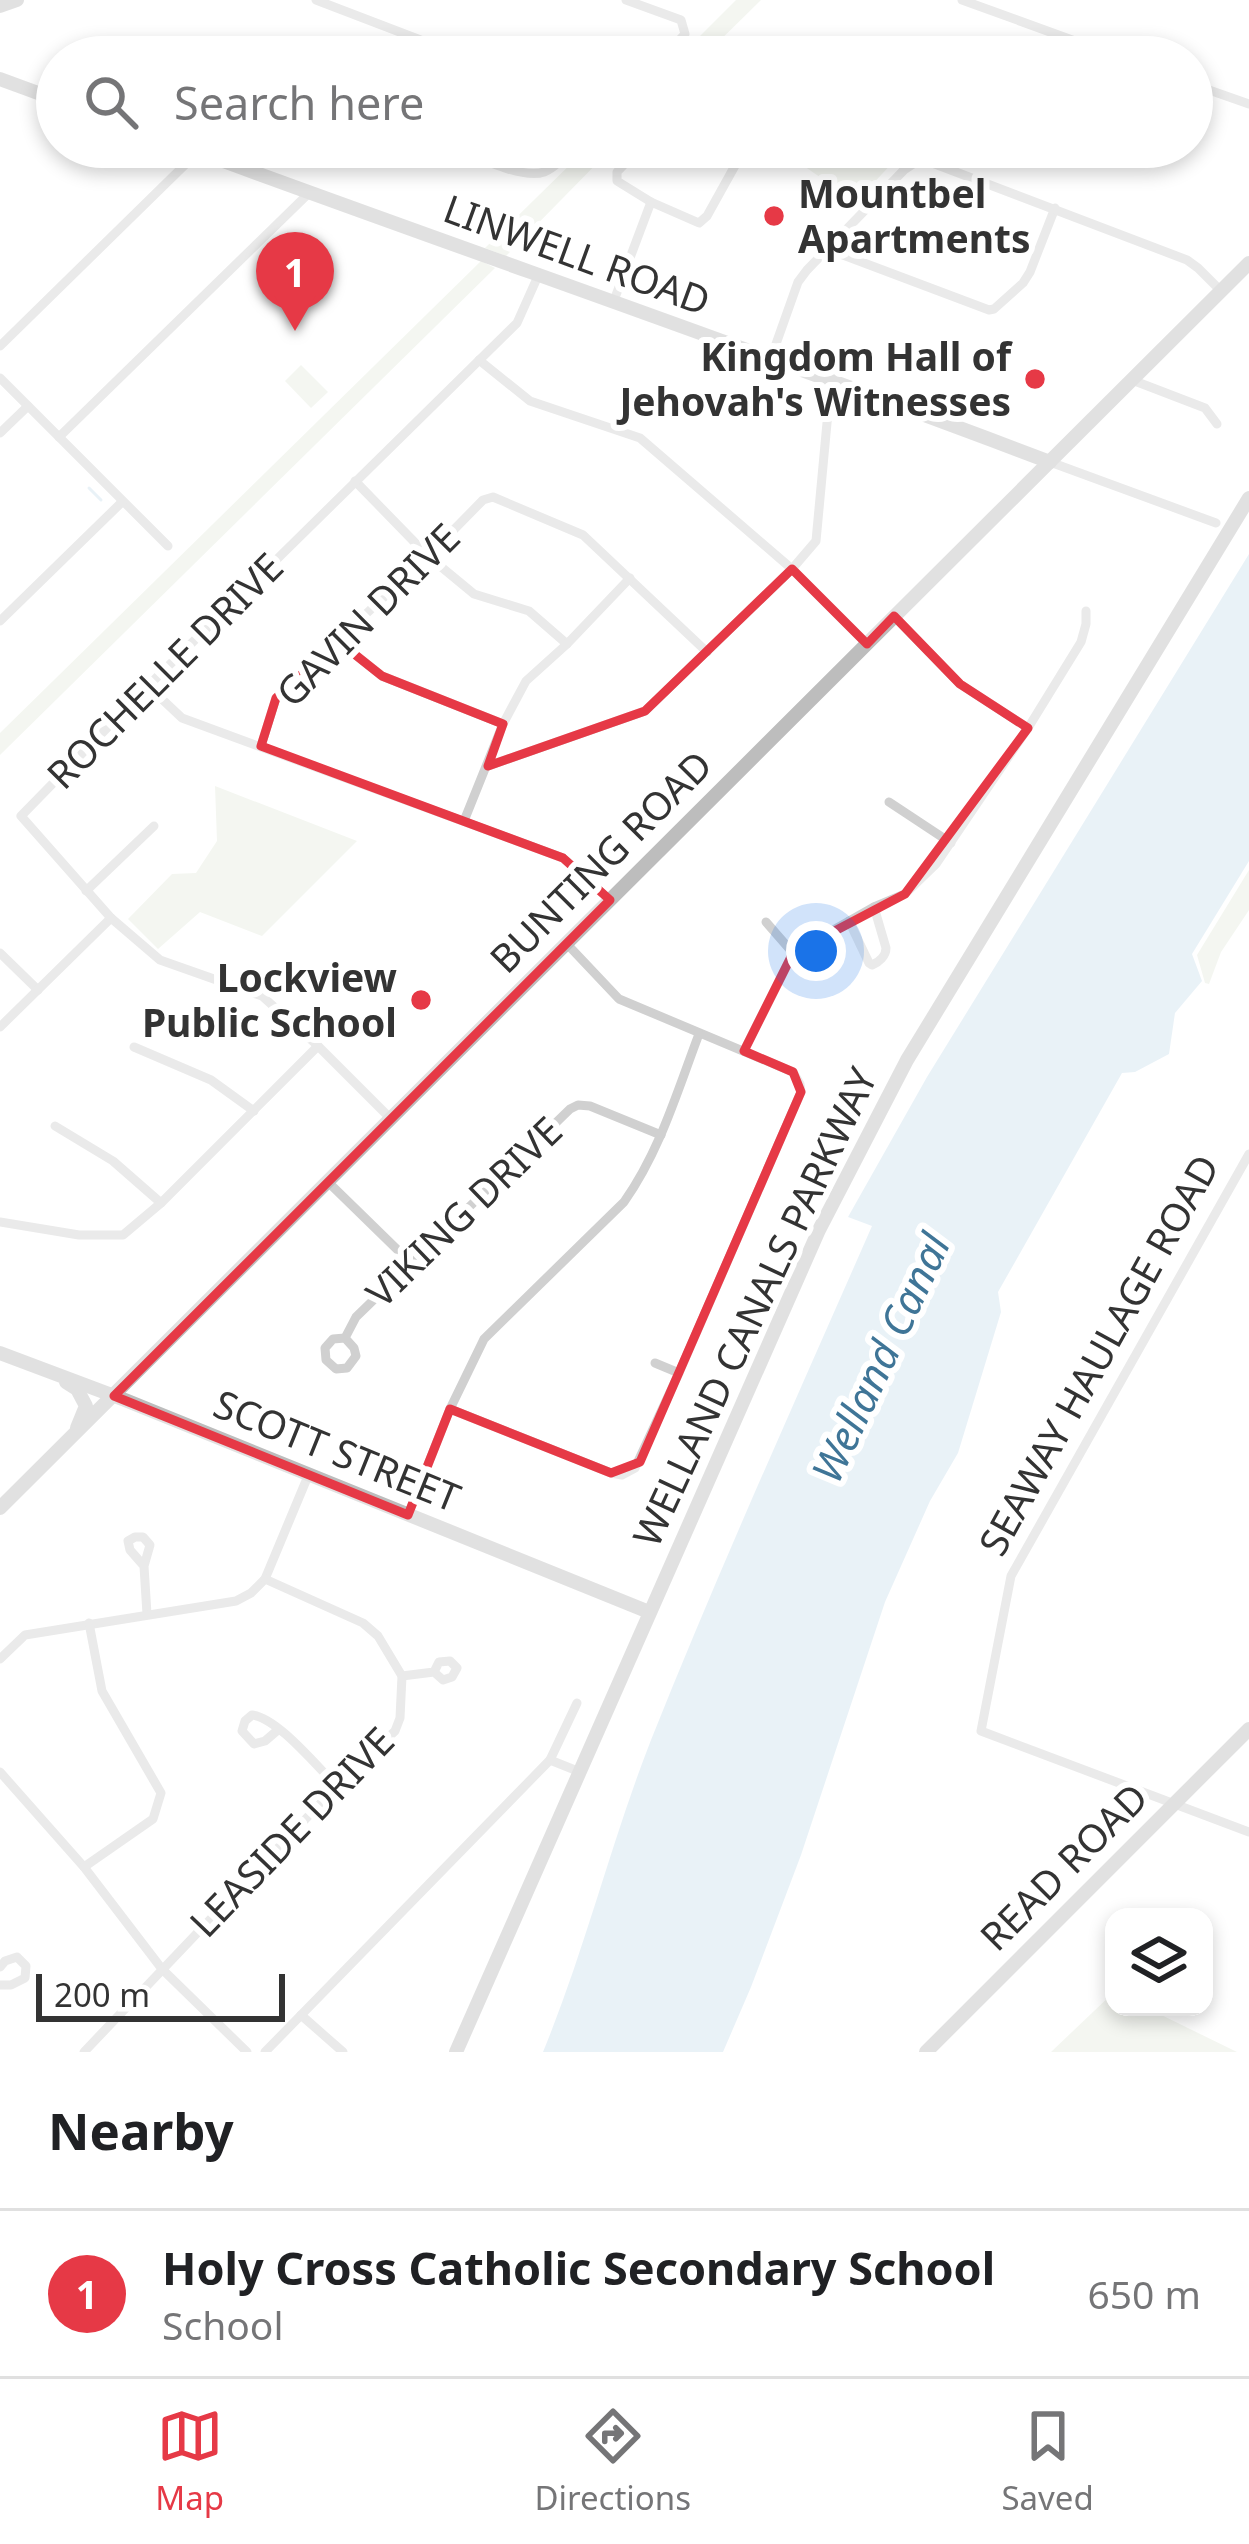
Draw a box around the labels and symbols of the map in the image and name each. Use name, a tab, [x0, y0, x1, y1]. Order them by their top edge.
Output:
place label: Mountbel Apartments	[798, 166, 1031, 264]
street label: LINWELL ROAD	[437, 181, 718, 326]
marker: Mountbel Apartments	[761, 203, 787, 229]
pin: 1	[256, 232, 334, 331]
place label: Kingdom Hall of Jehovah's Witnesses	[616, 329, 1013, 427]
marker: Kingdom Hall of Jehovah's Witnesses	[1022, 366, 1048, 392]
street label: GAVIN DRIVE	[264, 511, 470, 717]
street label: ROCHELLE DRIVE	[34, 540, 294, 800]
street label: BUNTING ROAD	[477, 738, 723, 984]
your location	[786, 921, 846, 981]
place label: Lockview Public School	[142, 950, 397, 1048]
marker: Lockview Public School	[408, 987, 434, 1013]
street label: WELLAND CANALS PARKWAY	[619, 1058, 888, 1554]
street label: VIKING DRIVE	[353, 1104, 572, 1318]
street label: SEAWAY HAULAGE ROAD	[965, 1144, 1230, 1564]
water label: Welland Canal	[797, 1223, 963, 1491]
street label: SCOTT STREET	[207, 1376, 469, 1523]
street label: LEASIDE DRIVE	[177, 1714, 405, 1948]
street label: READ ROAD	[968, 1771, 1158, 1961]
scale bar	[36, 1968, 285, 2021]

